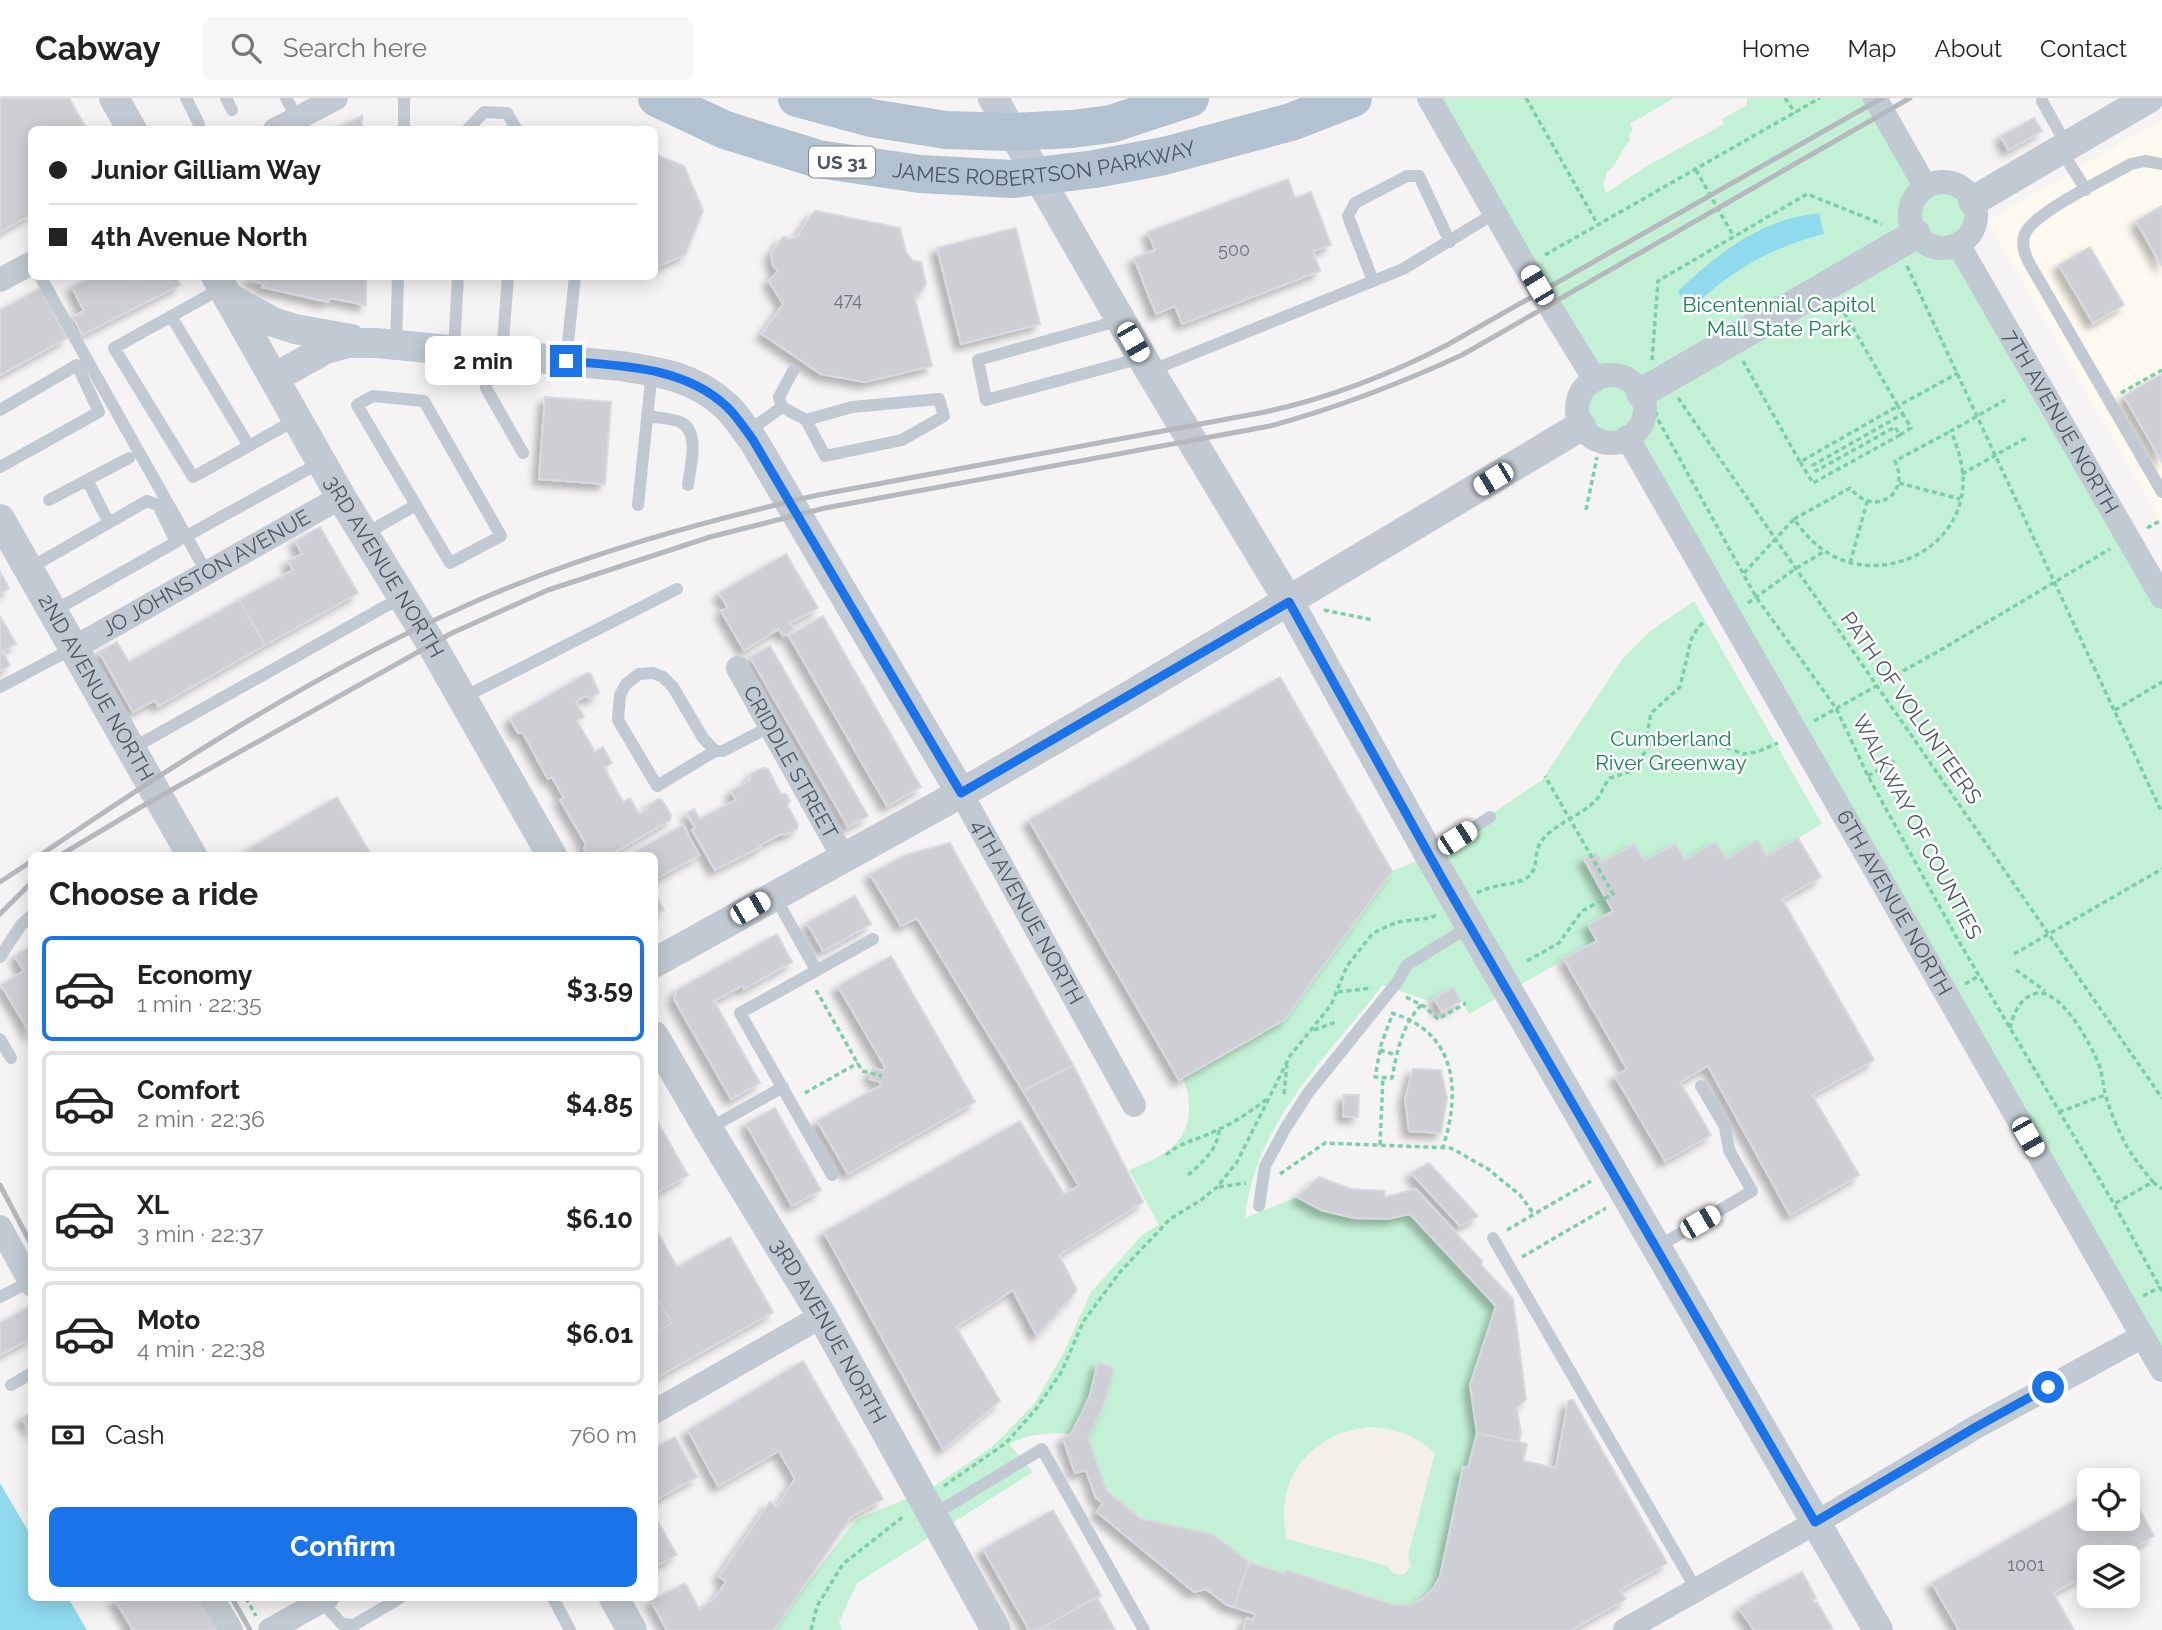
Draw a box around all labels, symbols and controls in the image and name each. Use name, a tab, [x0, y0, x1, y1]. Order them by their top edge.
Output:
search box	[203, 17, 693, 80]
text: Cabway	[35, 29, 161, 68]
icon: search	[227, 29, 265, 67]
text: Search here	[283, 33, 427, 63]
text: Home	[1742, 34, 1810, 63]
text: Map	[1848, 34, 1896, 63]
text: About	[1934, 34, 2002, 63]
text: Contact	[2040, 34, 2127, 63]
street label: JAMES ROBERTSON PARKWAY	[891, 135, 1199, 191]
road number: US 31	[809, 146, 875, 178]
text: Junior Gilliam Way	[91, 155, 321, 185]
text: 4th Avenue North	[91, 222, 308, 252]
house number: 500	[1218, 239, 1250, 260]
car	[1518, 262, 1557, 308]
house number: 474	[834, 289, 862, 310]
park label: Bicentennial Capitol Mall State Park	[1682, 292, 1876, 341]
car	[1114, 319, 1153, 365]
street label: 7TH AVENUE NORTH	[1998, 325, 2124, 518]
callout: 2 min	[426, 336, 542, 386]
route end	[550, 345, 582, 377]
text: 2 min	[453, 347, 513, 374]
car	[1470, 459, 1517, 499]
street label: 3RD AVENUE NORTH	[320, 471, 450, 662]
street label: JO JOHNSTON AVENUE	[97, 504, 314, 641]
street label: 2ND AVENUE NORTH	[33, 589, 160, 785]
street label: PATH OF VOLUNTEERS	[1836, 607, 1987, 809]
street label: CRIDDLE STREET	[738, 681, 844, 843]
street label: WALKWAY OF COUNTIES	[1848, 710, 1987, 944]
park label: Cumberland River Greenway	[1595, 726, 1747, 775]
street label: 6TH AVENUE NORTH	[1832, 805, 1958, 1000]
street label: 4TH AVENUE NORTH	[966, 815, 1089, 1009]
car	[1434, 818, 1481, 858]
text: Choose a ride	[49, 875, 258, 912]
car	[727, 888, 774, 928]
icon: car	[53, 957, 116, 1020]
text: Economy	[137, 960, 252, 990]
text: $3.59	[567, 974, 633, 1004]
text: 1 min · 22:35	[137, 990, 261, 1017]
icon: car	[53, 1072, 116, 1135]
text: Comfort	[137, 1075, 240, 1105]
text: $4.85	[566, 1089, 633, 1119]
text: 2 min · 22:36	[137, 1105, 265, 1132]
car	[2009, 1114, 2048, 1160]
icon: car	[53, 1187, 116, 1250]
text: XL	[137, 1190, 169, 1220]
car	[1677, 1202, 1724, 1242]
text: $6.10	[566, 1204, 633, 1234]
text: 3 min · 22:37	[137, 1220, 264, 1247]
street label: 3RD AVENUE NORTH	[766, 1234, 892, 1428]
icon: car	[53, 1302, 116, 1365]
text: Moto	[137, 1305, 200, 1335]
text: $6.01	[566, 1319, 633, 1349]
text: 4 min · 22:38	[137, 1335, 265, 1362]
route start	[2032, 1371, 2064, 1403]
icon: cash	[49, 1416, 87, 1454]
text: Cash	[105, 1420, 165, 1450]
text: 760 m	[570, 1421, 637, 1448]
map controls	[2077, 1468, 2140, 1608]
button: locate	[2077, 1468, 2140, 1531]
button: Confirm	[49, 1507, 637, 1587]
button: layers	[2077, 1545, 2140, 1608]
house number: 1001	[2007, 1554, 2045, 1575]

